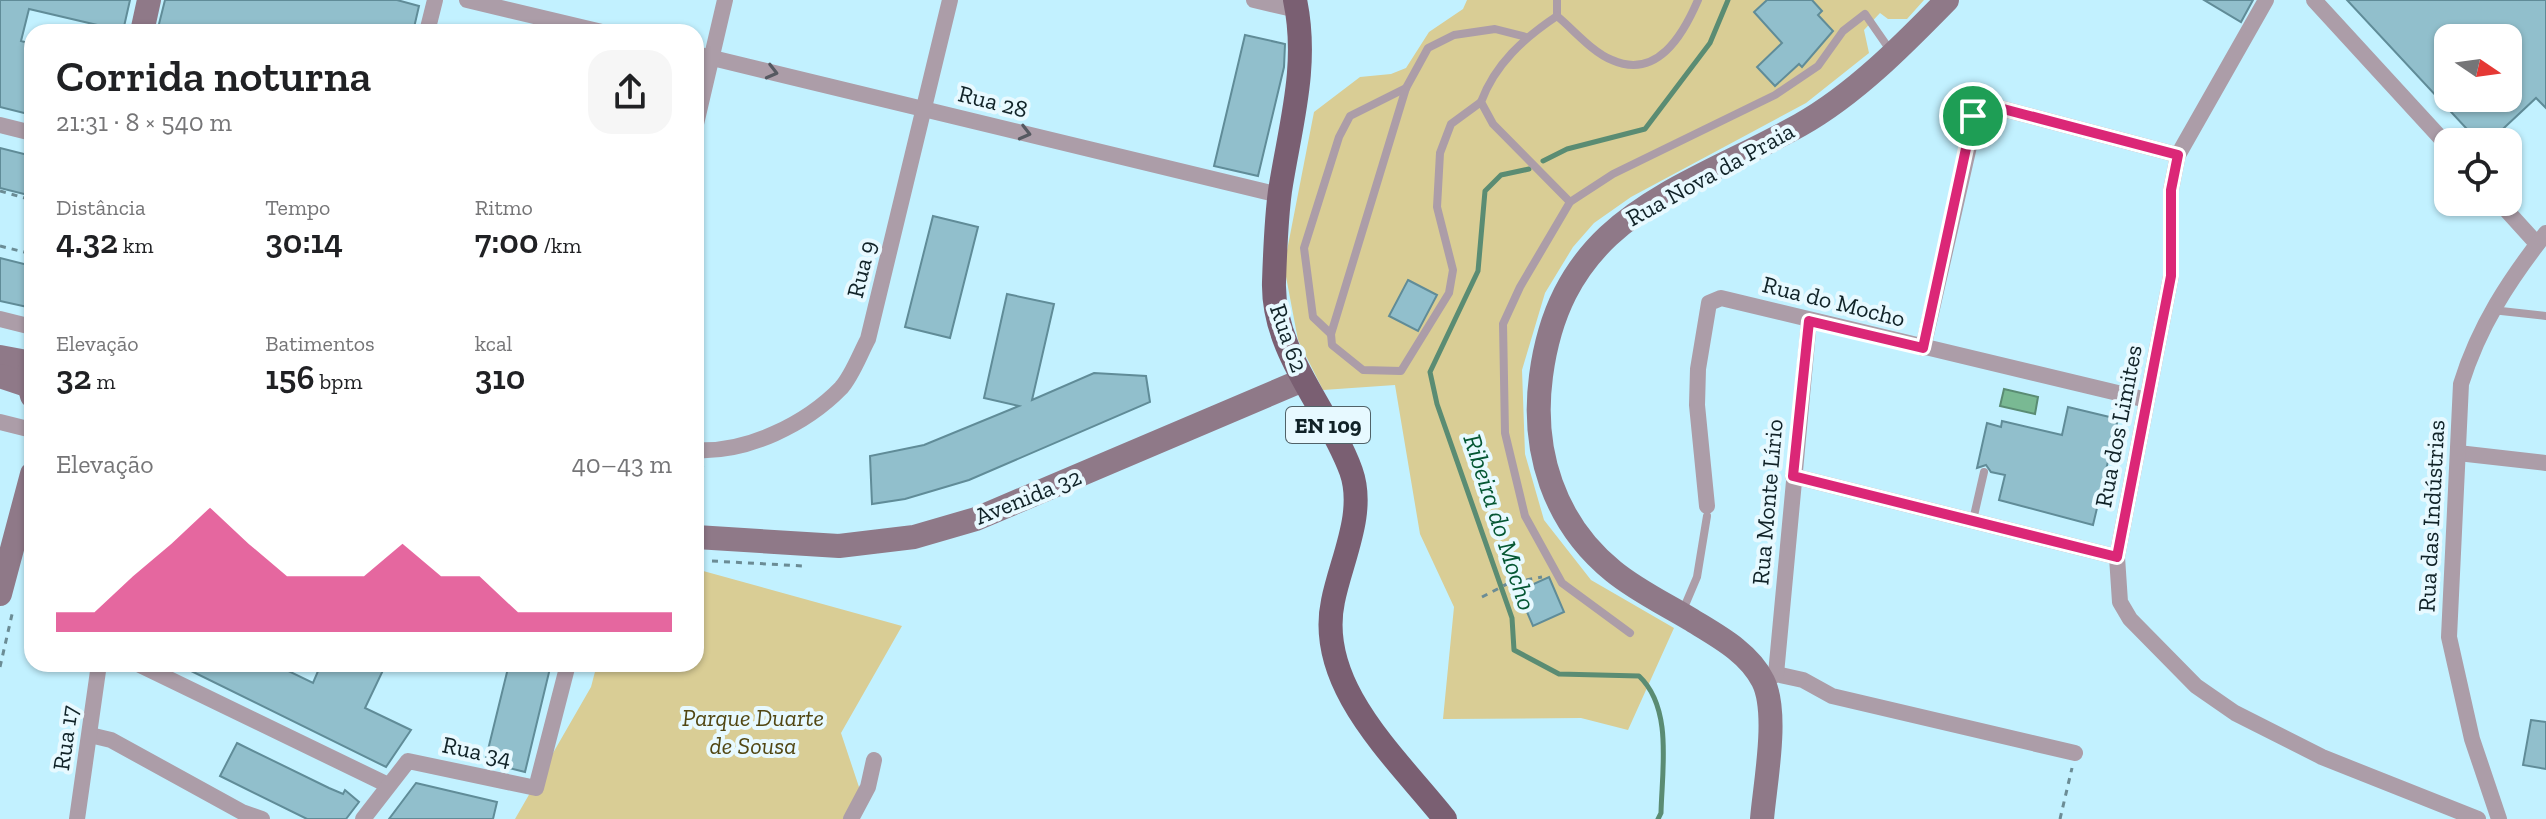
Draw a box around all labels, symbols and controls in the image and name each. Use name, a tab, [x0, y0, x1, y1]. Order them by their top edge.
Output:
north arrow	[2434, 24, 2522, 112]
map controls	[2434, 24, 2522, 216]
text: Corrida noturna	[56, 49, 371, 102]
button: share	[588, 50, 672, 134]
one-way arrow	[764, 63, 778, 80]
street label: Rua 28	[955, 78, 1031, 124]
pin	[1939, 82, 2007, 150]
icon: arrive	[1951, 94, 1995, 138]
text: 21:31 · 8 × 540 m	[56, 106, 232, 138]
street label: Rua Nova da Praia	[1621, 116, 1799, 232]
one-way arrow	[1017, 124, 1031, 141]
button: locate	[2434, 128, 2522, 216]
text: Distância	[56, 194, 146, 221]
text: Tempo	[265, 194, 330, 221]
text: Ritmo	[475, 194, 533, 221]
text: 4.32	[56, 221, 118, 262]
text: 30:14	[265, 221, 343, 262]
text: 7:00	[475, 221, 538, 262]
text: km	[118, 232, 153, 259]
text: /km	[538, 232, 581, 259]
street label: Rua 9	[840, 237, 882, 301]
street label: Rua do Mocho	[1760, 269, 1908, 333]
street label: Rua 62	[1264, 300, 1314, 376]
text: Elevação	[56, 330, 139, 357]
text: Batimentos	[265, 330, 375, 357]
text: kcal	[475, 330, 512, 357]
street label: Rua dos Limites	[2088, 342, 2148, 510]
text: 32	[56, 357, 92, 398]
text: 156	[265, 357, 315, 398]
text: 310	[475, 357, 525, 398]
text: m	[92, 368, 116, 395]
text: bpm	[315, 368, 362, 395]
road number: EN 109	[1286, 407, 1370, 443]
street label: Rua Monte Lírio	[1745, 418, 1789, 586]
street label: Rua das Indústrias	[2411, 419, 2451, 613]
water label: Ribeira do Mocho	[1456, 430, 1544, 614]
text: Elevação	[56, 448, 154, 480]
text: 40–43 m	[572, 448, 672, 480]
street label: Avenida 32	[970, 462, 1086, 530]
park label: Parque Duarte de Sousa	[682, 703, 824, 760]
street label: Rua 17	[46, 704, 84, 772]
street label: Rua 34	[440, 730, 514, 772]

